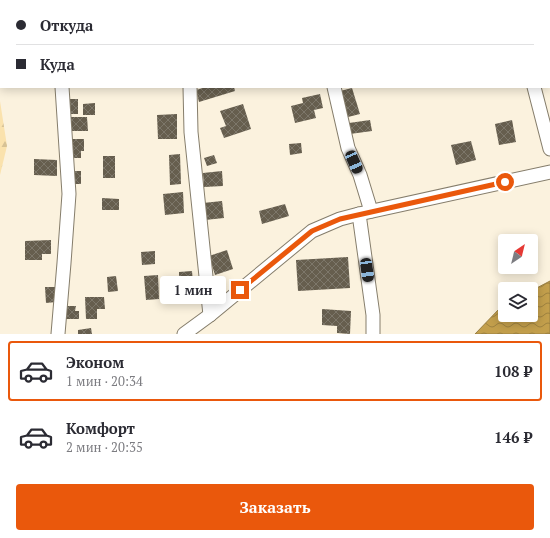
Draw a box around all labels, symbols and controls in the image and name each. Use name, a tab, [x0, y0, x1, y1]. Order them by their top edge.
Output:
text: Откуда	[40, 15, 93, 35]
text: Куда	[40, 54, 75, 74]
car	[344, 149, 364, 175]
route start	[496, 173, 514, 191]
north arrow	[498, 234, 538, 274]
map controls	[498, 234, 538, 322]
car	[359, 257, 375, 283]
callout: 1 мин	[160, 276, 226, 304]
text: 1 мин	[174, 281, 212, 299]
route end	[231, 281, 249, 299]
button: layers	[498, 282, 538, 322]
text: Эконом	[66, 352, 124, 372]
icon: car	[18, 353, 54, 389]
text: 108 ₽	[494, 361, 532, 381]
text: 1 мин · 20:34	[66, 372, 143, 390]
text: Комфорт	[66, 418, 135, 438]
icon: car	[18, 419, 54, 455]
text: 146 ₽	[494, 427, 532, 447]
text: 2 мин · 20:35	[66, 438, 143, 456]
button: Заказать	[16, 484, 534, 530]

